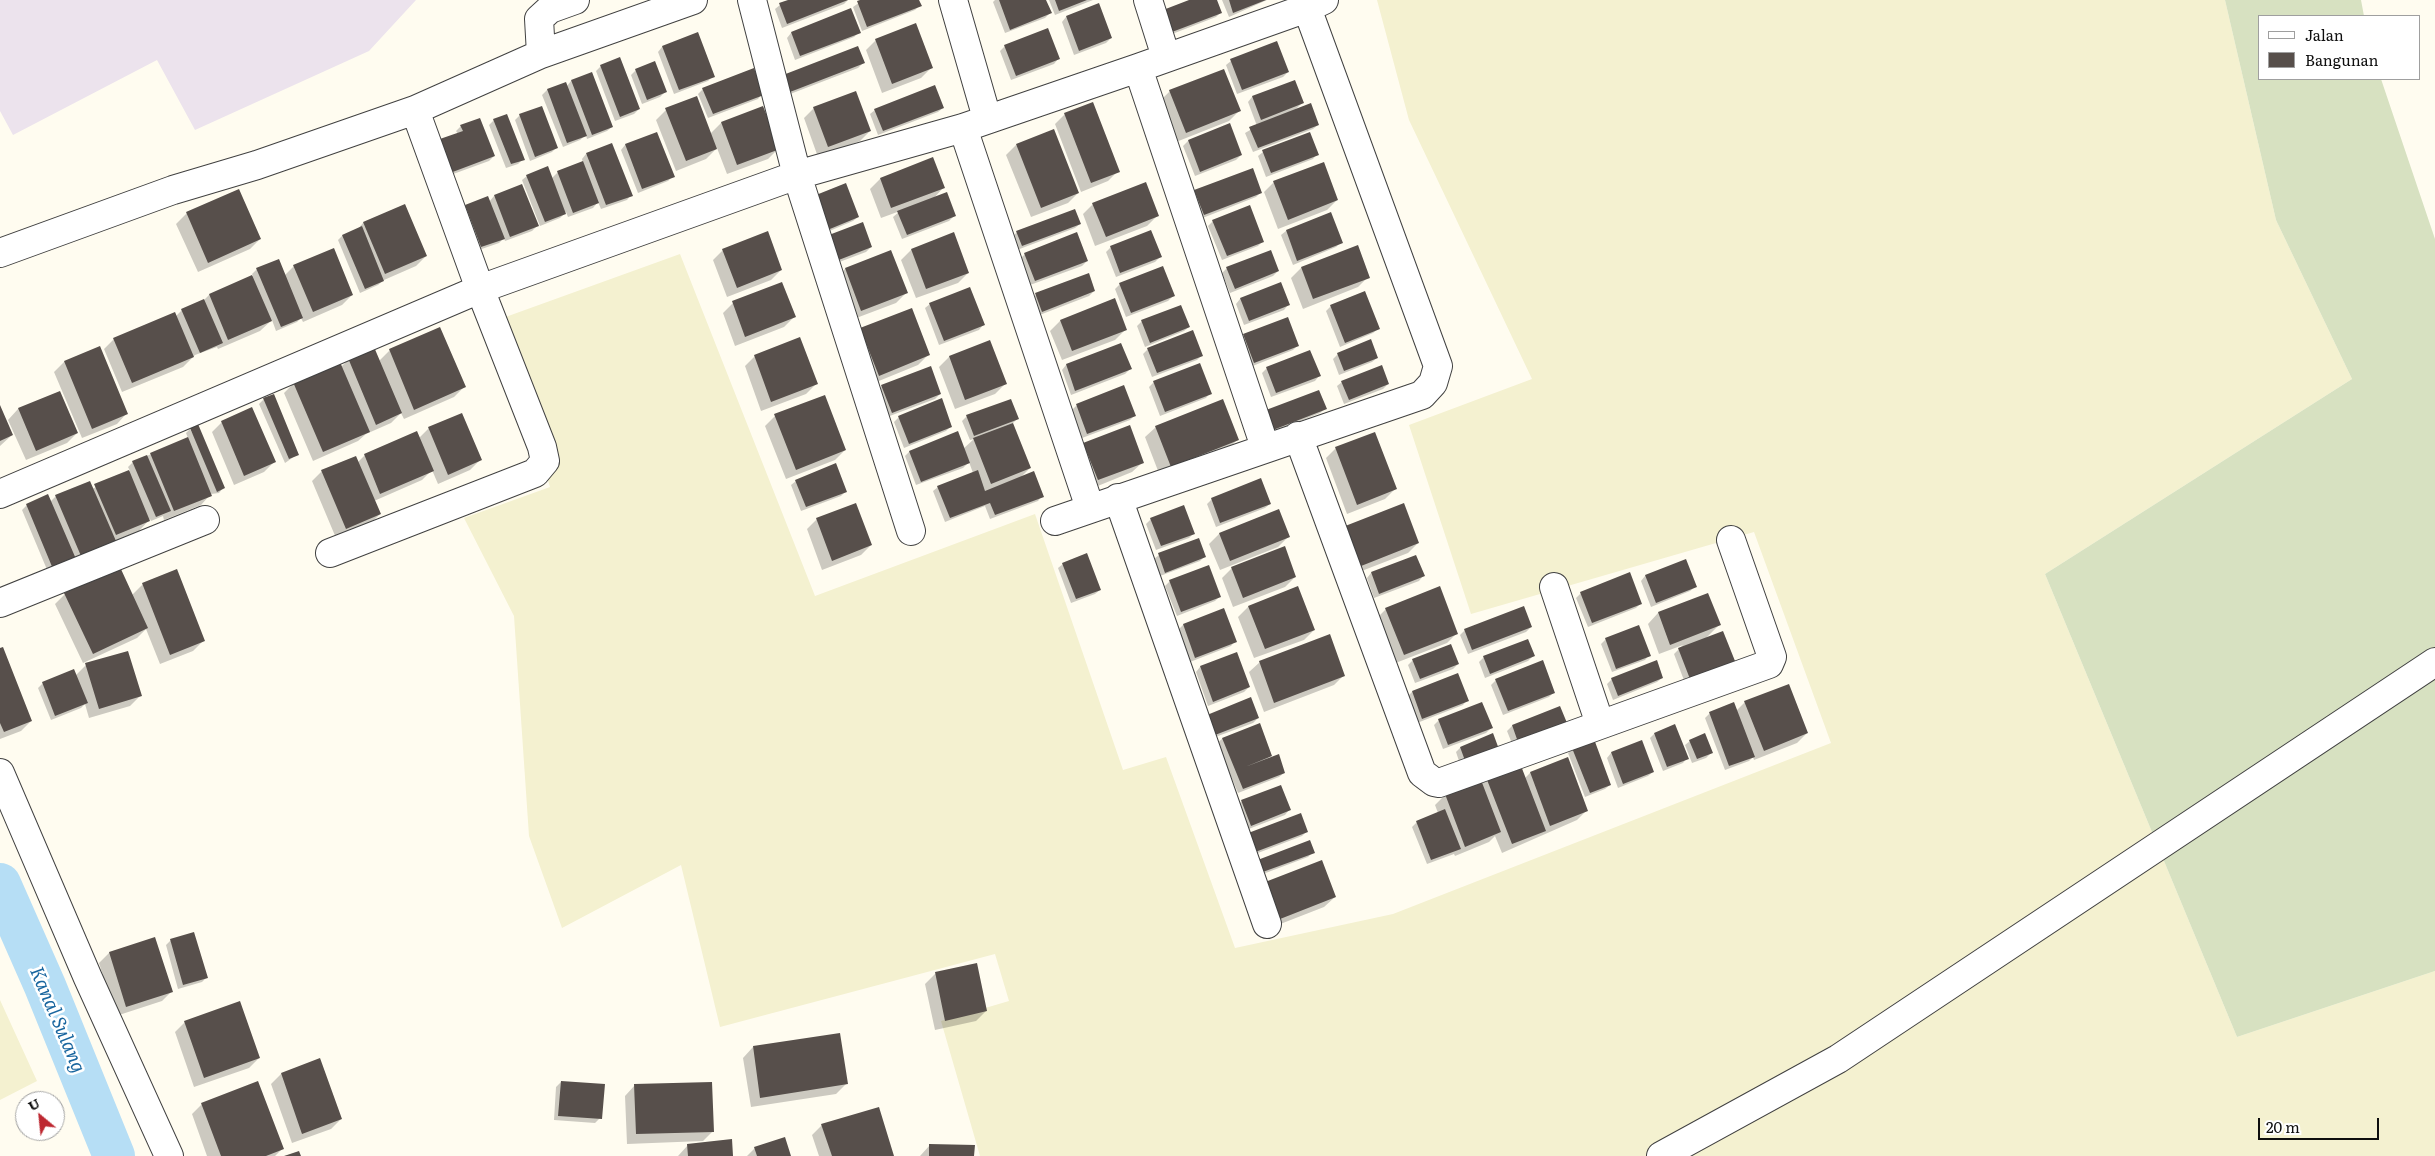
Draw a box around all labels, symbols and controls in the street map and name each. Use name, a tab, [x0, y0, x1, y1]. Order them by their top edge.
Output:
legend	[2258, 15, 2420, 80]
text: Jalan	[2305, 23, 2344, 46]
text: Bangunan	[2305, 48, 2378, 71]
water label: Kanal Sulang	[24, 964, 90, 1076]
north arrow	[15, 1091, 65, 1141]
text: U	[24, 1092, 43, 1115]
scale bar	[2260, 1108, 2381, 1140]
text: 20 m	[2266, 1115, 2300, 1138]

